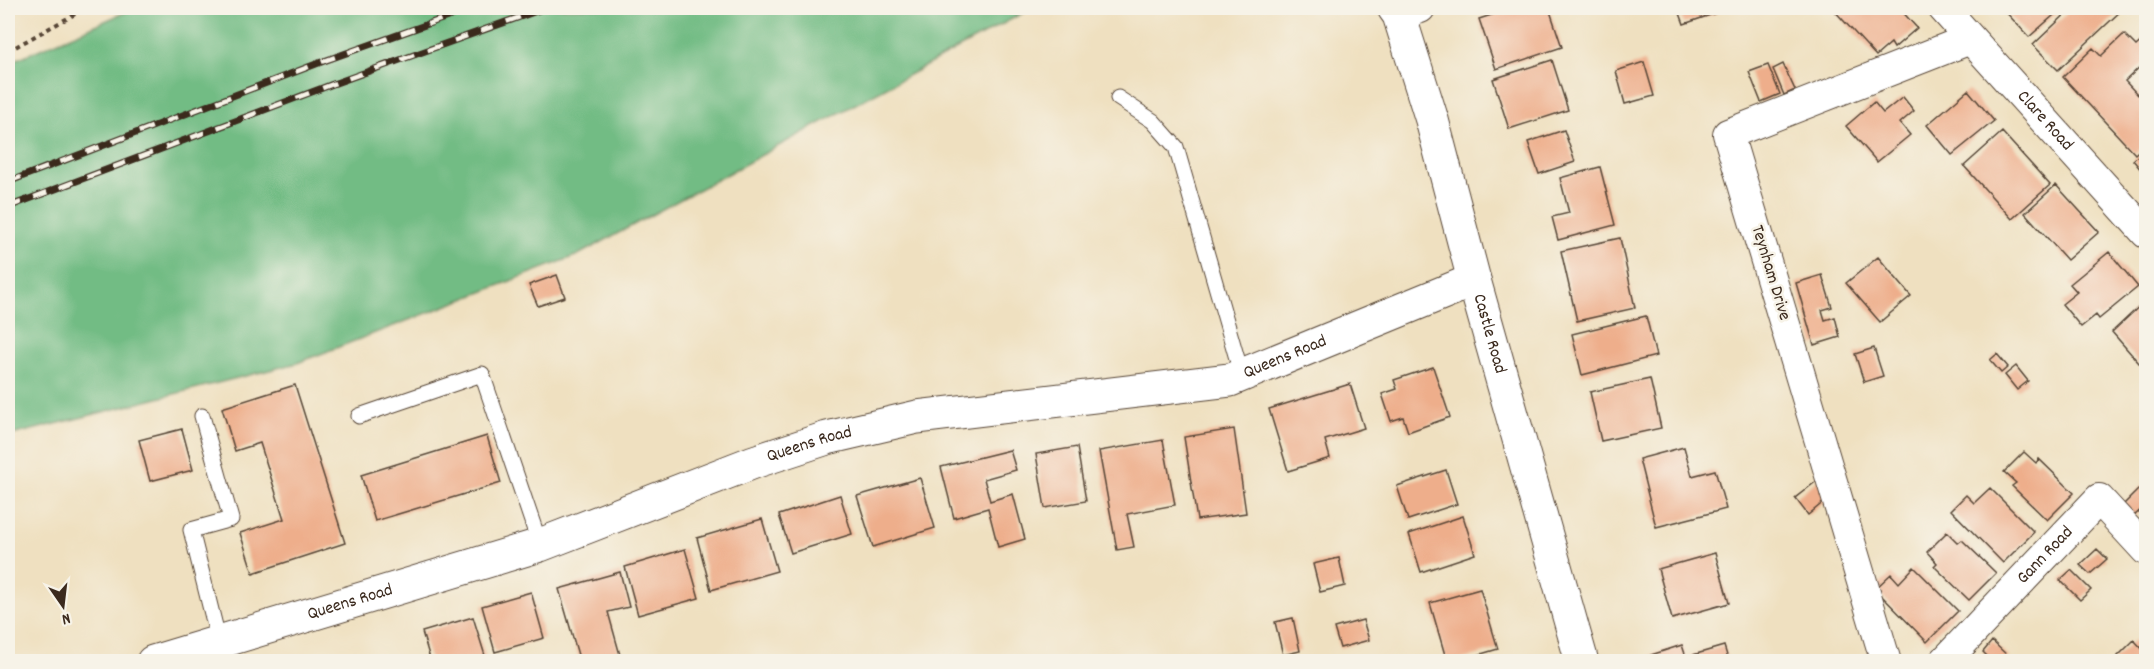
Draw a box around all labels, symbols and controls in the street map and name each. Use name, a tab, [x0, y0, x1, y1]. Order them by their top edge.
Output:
street label: Clare Road	[2011, 85, 2079, 157]
street label: Teynham Drive	[1744, 222, 1796, 324]
street label: Castle Road	[1466, 291, 1512, 376]
street label: Queens Road	[1240, 329, 1331, 386]
street label: Queens Road	[764, 420, 854, 469]
street label: Gann Road	[2011, 521, 2079, 590]
north arrow	[33, 576, 93, 636]
street label: Queens Road	[305, 578, 396, 627]
text: N	[59, 606, 73, 630]

